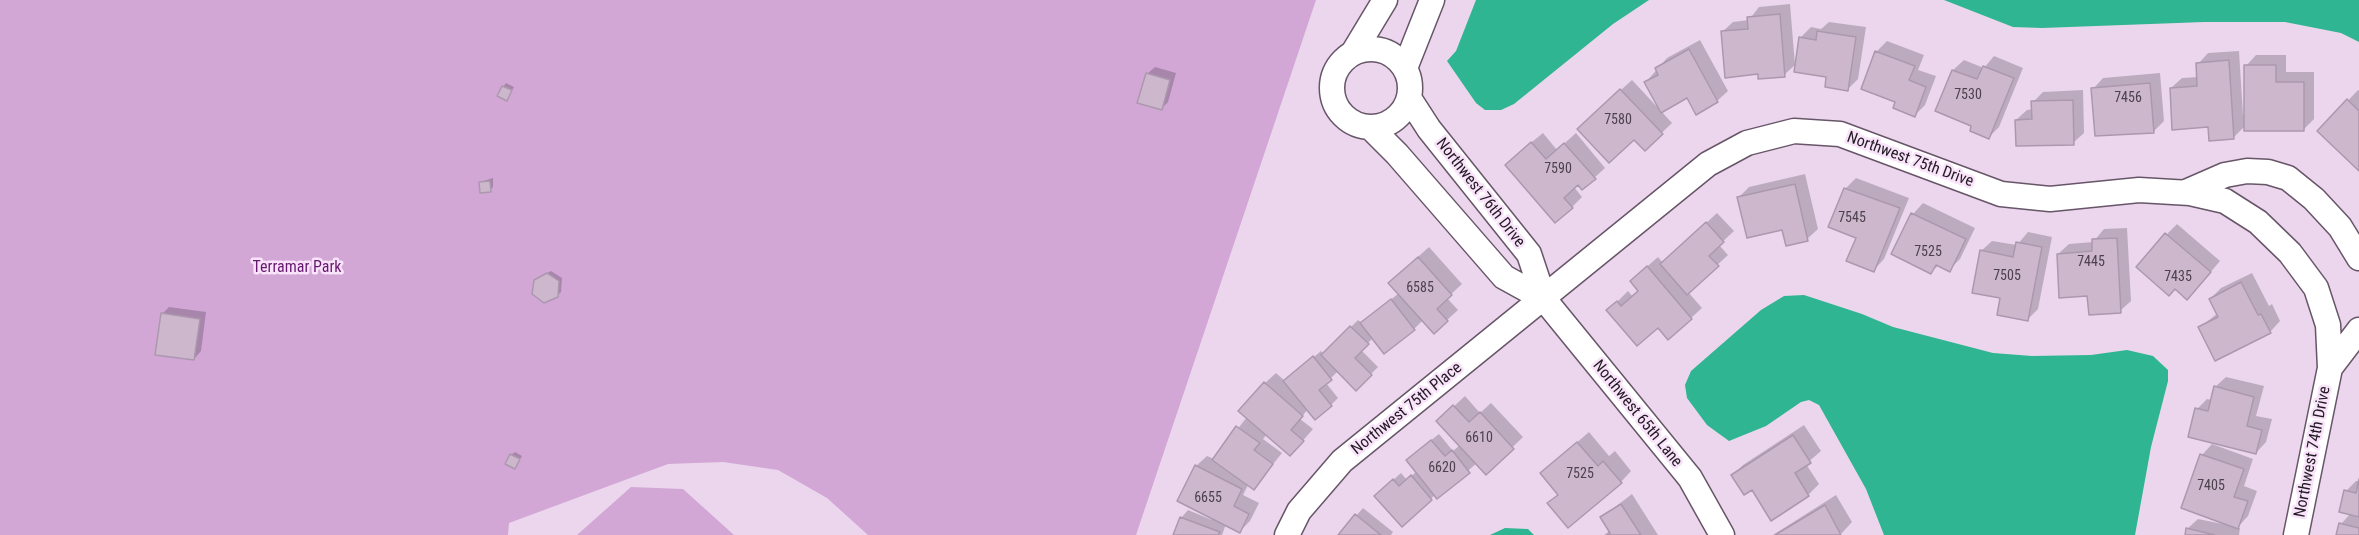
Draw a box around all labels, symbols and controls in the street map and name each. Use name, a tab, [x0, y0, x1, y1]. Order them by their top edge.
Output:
house number: 7530	[1954, 87, 1982, 103]
house number: 7456	[2114, 90, 2142, 106]
house number: 7580	[1604, 112, 1632, 128]
street label: Northwest 75th Drive	[1844, 128, 1976, 192]
street label: Northwest 76th Drive	[1431, 135, 1529, 251]
house number: 7590	[1544, 161, 1572, 177]
house number: 7545	[1838, 210, 1866, 226]
house number: 7525	[1914, 244, 1942, 260]
house number: 7445	[2077, 254, 2105, 270]
park label: Terramar Park	[253, 258, 341, 278]
house number: 7505	[1993, 268, 2021, 284]
house number: 7435	[2164, 269, 2192, 285]
house number: 6585	[1406, 280, 1434, 296]
street label: Northwest 65th Lane	[1588, 357, 1686, 471]
street label: Northwest 75th Place	[1348, 359, 1466, 459]
street label: Northwest 74th Drive	[2291, 385, 2335, 519]
house number: 6610	[1465, 430, 1493, 446]
house number: 6620	[1428, 460, 1456, 476]
house number: 7525	[1566, 466, 1594, 482]
house number: 7405	[2197, 478, 2225, 494]
house number: 6655	[1194, 490, 1222, 506]

